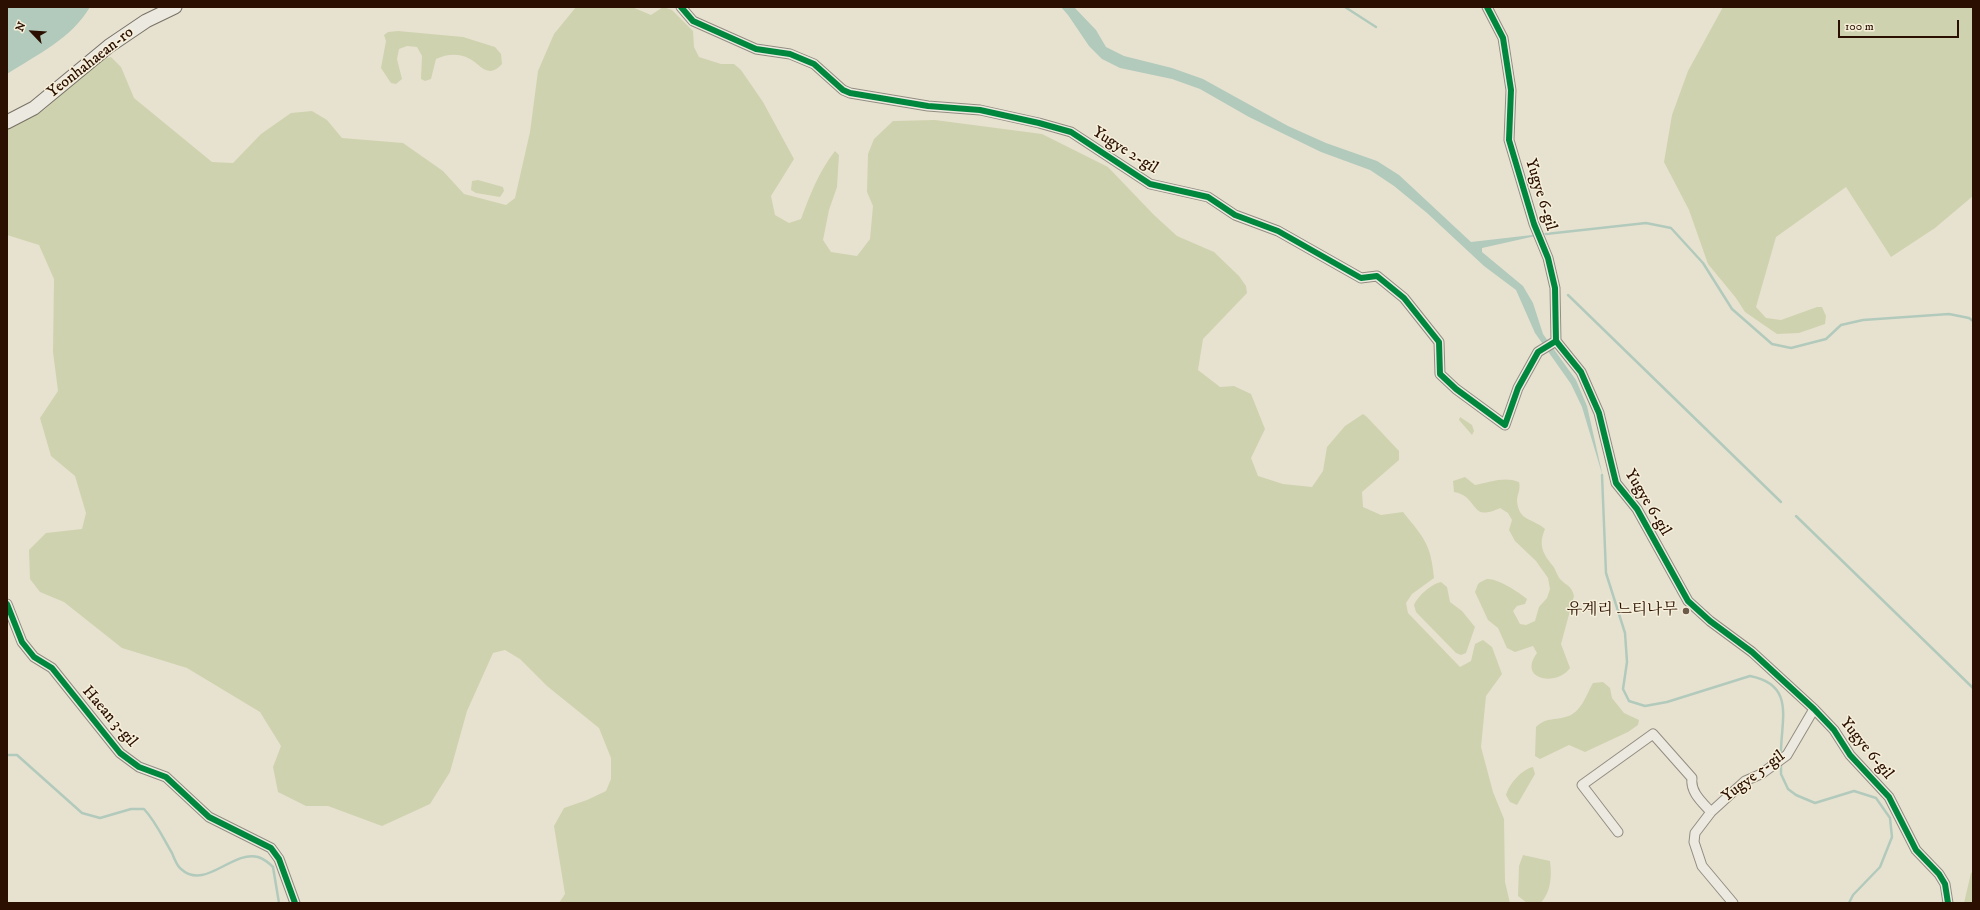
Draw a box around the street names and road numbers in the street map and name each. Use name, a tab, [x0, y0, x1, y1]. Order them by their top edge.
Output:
street label: Yeonhahaean-ro	[44, 23, 138, 103]
street label: Yugye 2-gil	[1089, 123, 1161, 179]
street label: Yugye 6-gil	[1520, 157, 1560, 233]
street label: Yugye 6-gil	[1620, 466, 1674, 540]
street label: Haean 3-gil	[77, 683, 141, 751]
street label: Yugye 6-gil	[1835, 714, 1897, 784]
street label: Yugye 5-gil	[1719, 747, 1789, 807]

